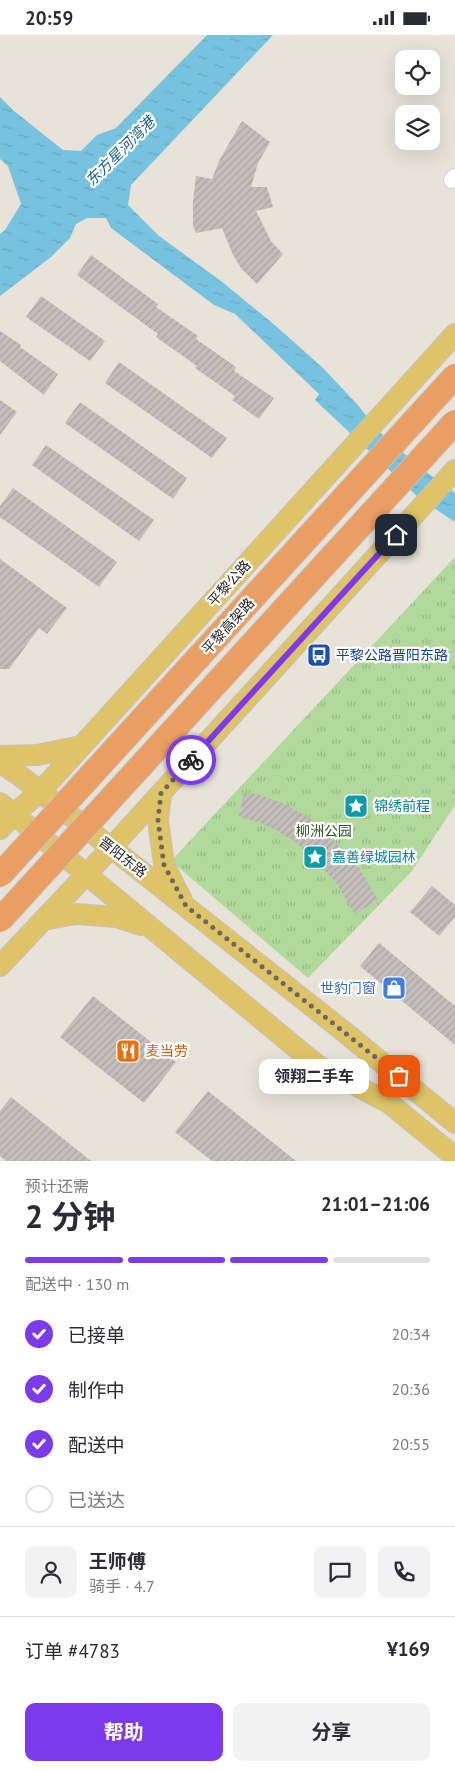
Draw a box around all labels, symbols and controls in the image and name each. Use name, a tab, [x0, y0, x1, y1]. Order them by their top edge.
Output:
text: 20:59	[25, 6, 73, 30]
map controls	[395, 50, 440, 150]
button: locate	[395, 50, 440, 95]
button: layers	[395, 105, 440, 150]
water label: 东方星河湾港	[81, 111, 160, 190]
pin	[375, 514, 417, 556]
icon: home	[382, 521, 410, 549]
street label: 平黎公路	[204, 556, 254, 610]
street label: 平黎高架路	[198, 594, 258, 658]
bus stop icon: 平黎公路晋阳东路	[306, 642, 332, 668]
place label: 平黎公路晋阳东路	[336, 646, 448, 664]
courier	[166, 735, 216, 785]
icon: bike	[177, 746, 205, 774]
place icon: 锦绣前程	[343, 793, 369, 819]
place label: 锦绣前程	[374, 797, 430, 815]
park label: 柳洲公园	[296, 822, 352, 840]
street label: 晋阳东路	[95, 833, 151, 881]
place icon: 嘉善绿城园林	[302, 844, 328, 870]
place label: 嘉善绿城园林	[332, 848, 416, 866]
shop icon: 世豹门窗	[381, 975, 407, 1001]
place label: 世豹门窗	[320, 979, 376, 997]
restaurant icon: 麦当劳	[115, 1038, 141, 1064]
place label: 麦当劳	[146, 1042, 188, 1060]
pin	[378, 1055, 420, 1097]
callout: 领翔二手车	[259, 1059, 369, 1093]
icon: bag	[385, 1062, 413, 1090]
text: 领翔二手车	[274, 1066, 354, 1086]
text: 预计还需	[25, 1176, 89, 1196]
text: 21:01–21:06	[321, 1192, 430, 1216]
text: 2 分钟	[25, 1195, 115, 1237]
text: 配送中 · 130 m	[25, 1274, 129, 1294]
icon: check	[25, 1320, 53, 1348]
text: 已接单	[68, 1323, 125, 1347]
text: 20:34	[392, 1324, 430, 1344]
icon: check	[25, 1375, 53, 1403]
text: 制作中	[68, 1378, 125, 1402]
text: 20:36	[392, 1379, 430, 1399]
icon: check	[25, 1430, 53, 1458]
text: 配送中	[68, 1433, 125, 1457]
text: 20:55	[392, 1434, 430, 1454]
text: 已送达	[68, 1488, 125, 1512]
button: person	[25, 1546, 77, 1598]
button: chat	[314, 1546, 366, 1598]
button: phone	[378, 1546, 430, 1598]
text: 王师傅	[89, 1549, 146, 1573]
text: 骑手 · 4.7	[89, 1576, 155, 1596]
text: ¥169	[387, 1637, 430, 1661]
text: 订单 #4783	[25, 1639, 120, 1663]
button: 帮助	[25, 1703, 223, 1761]
button: 分享	[233, 1703, 430, 1761]

